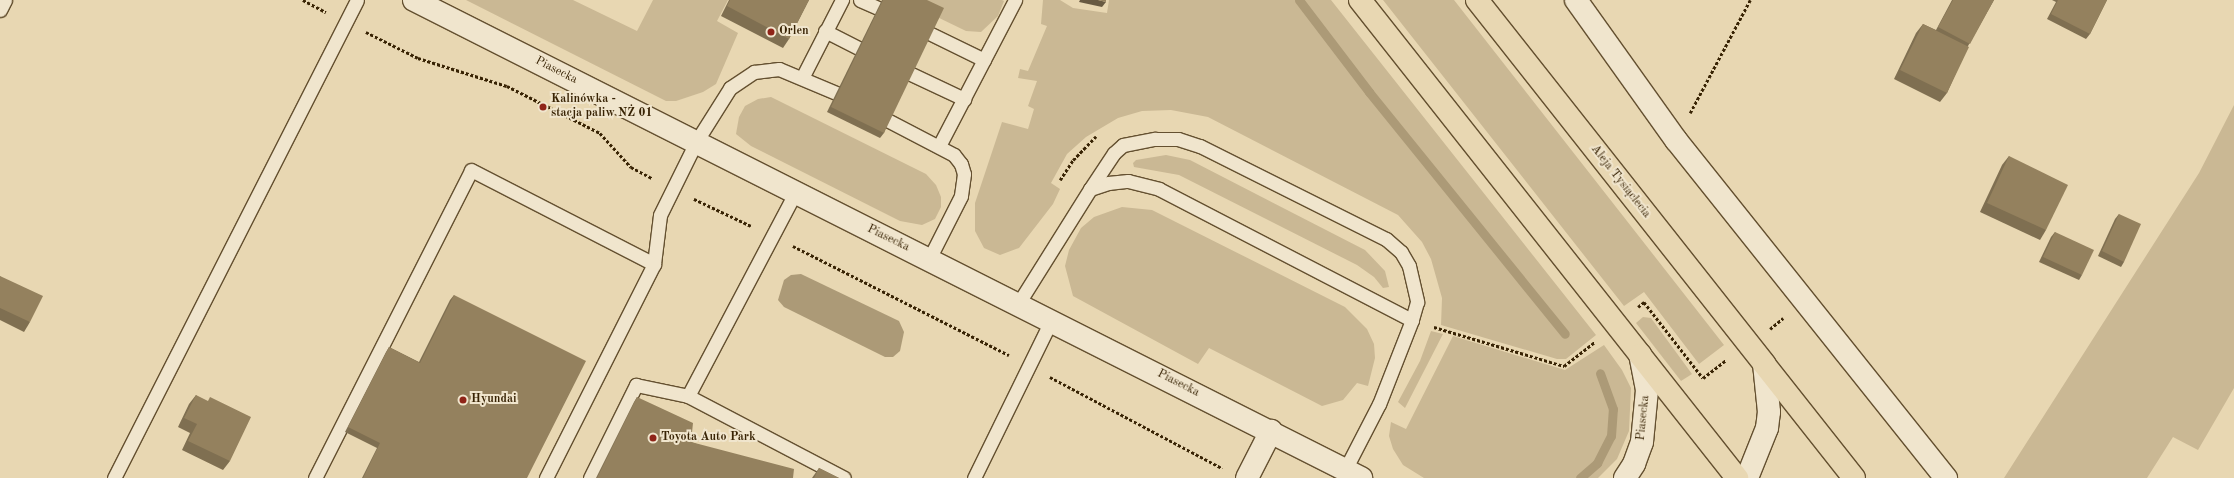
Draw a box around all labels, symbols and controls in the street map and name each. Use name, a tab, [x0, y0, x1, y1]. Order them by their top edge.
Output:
place label: Orlen	[779, 25, 809, 39]
marker: Orlen	[766, 27, 776, 37]
street label: Piasecka	[532, 54, 580, 88]
place label: Kalinówka - stacja paliw NŻ 01	[551, 93, 652, 121]
marker: Kalinówka - stacja paliw NŻ 01	[538, 102, 548, 112]
street label: Aleja Tysiąclecia	[1587, 143, 1653, 221]
street label: Piasecka	[864, 223, 912, 255]
street label: Piasecka	[1154, 367, 1202, 401]
place label: Hyundai	[471, 393, 517, 407]
marker: Hyundai	[458, 395, 468, 405]
street label: Piasecka	[1634, 395, 1654, 441]
place label: Toyota Auto Park	[661, 431, 756, 445]
marker: Toyota Auto Park	[648, 433, 658, 443]

